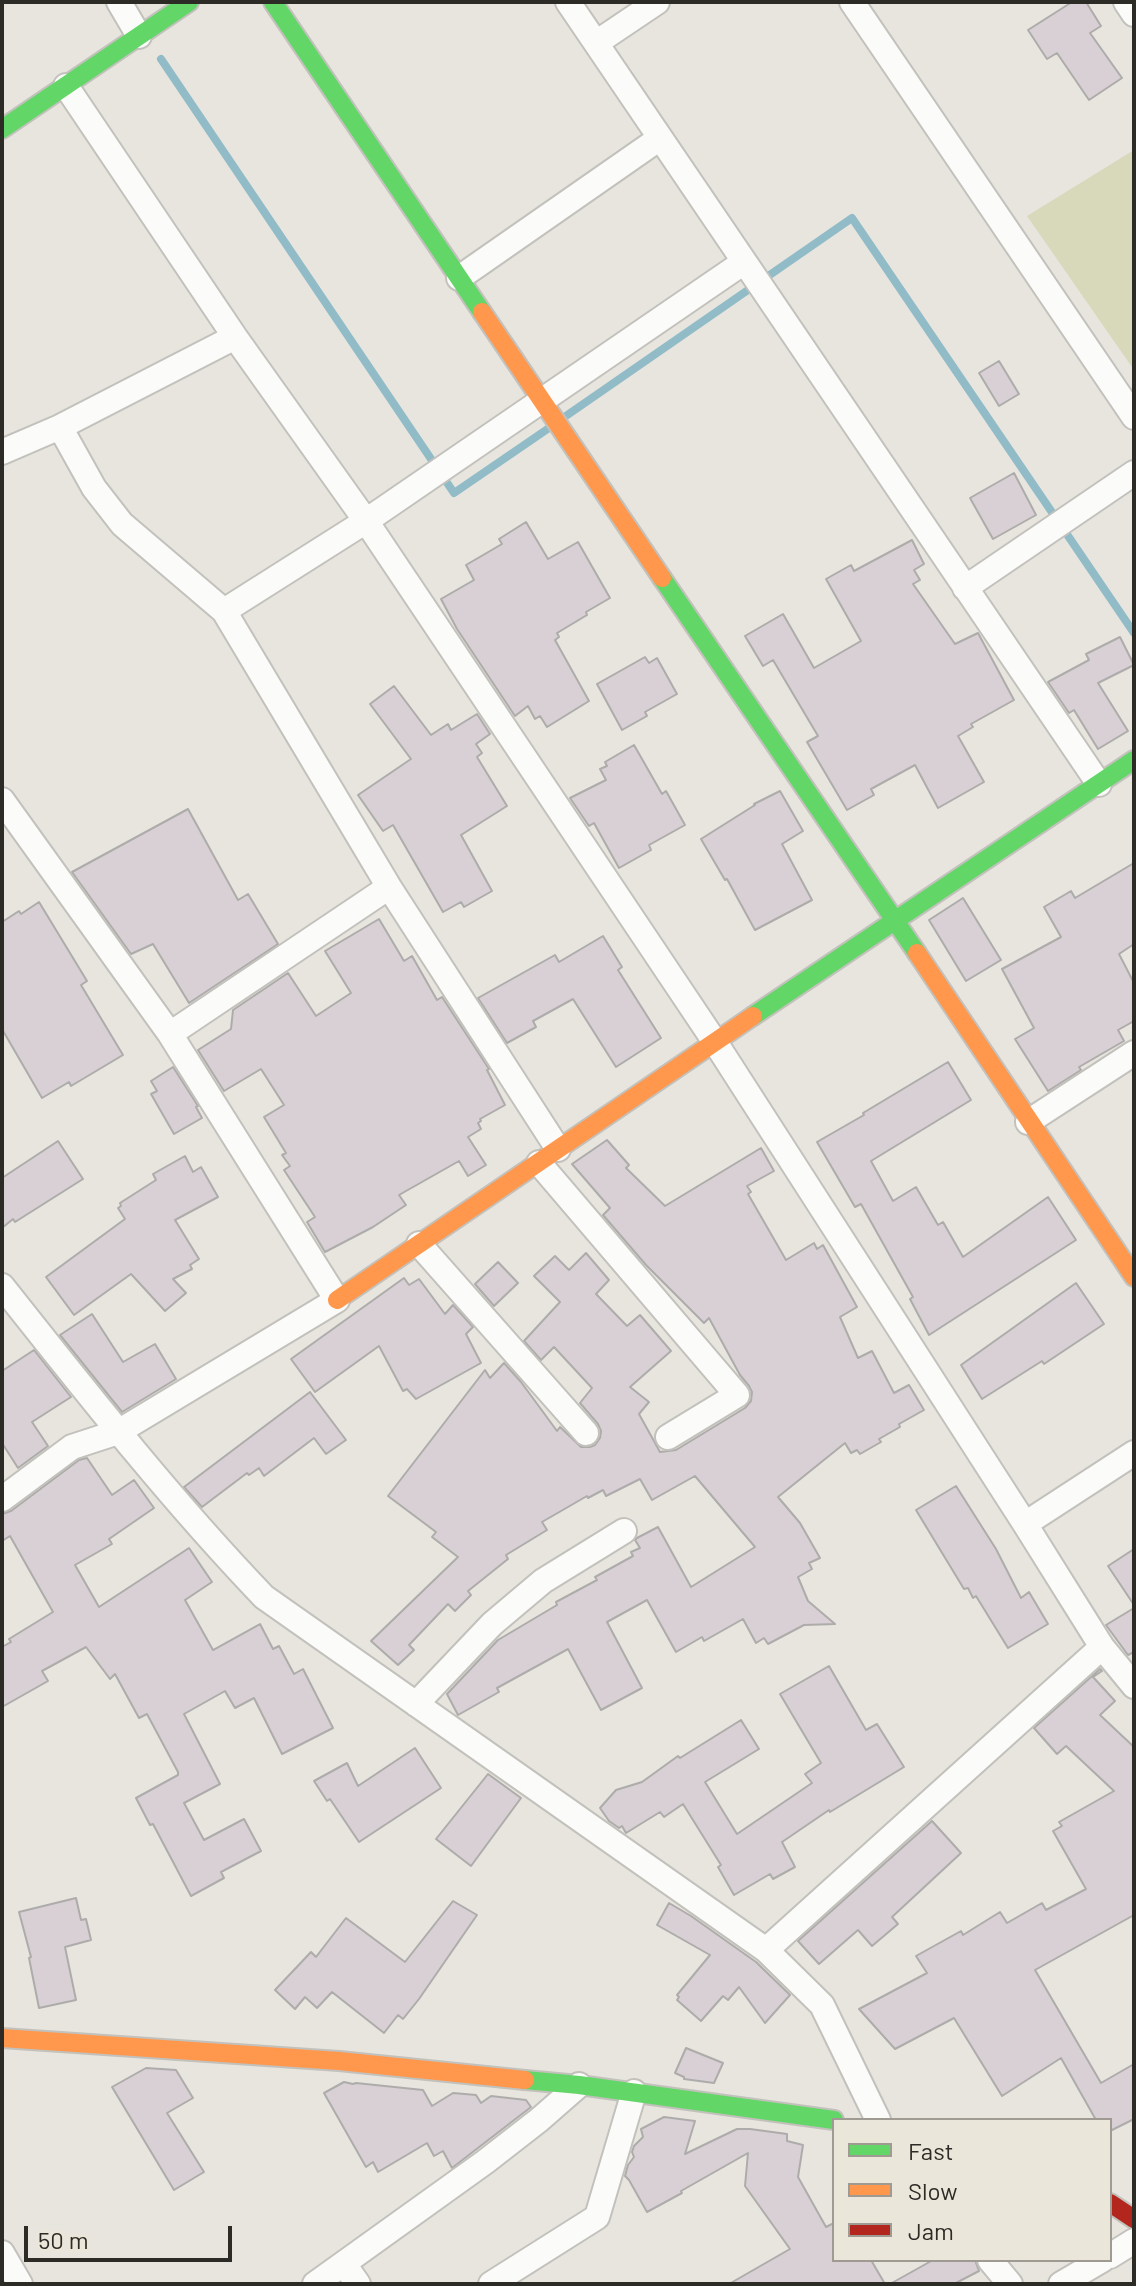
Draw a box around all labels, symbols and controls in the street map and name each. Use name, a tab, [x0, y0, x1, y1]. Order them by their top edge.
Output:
legend	[832, 2118, 1112, 2262]
text: Fast	[908, 2136, 953, 2165]
text: Slow	[908, 2176, 957, 2205]
scale bar	[28, 2210, 236, 2260]
text: Jam	[908, 2216, 954, 2245]
text: 50 m	[38, 2225, 89, 2254]

